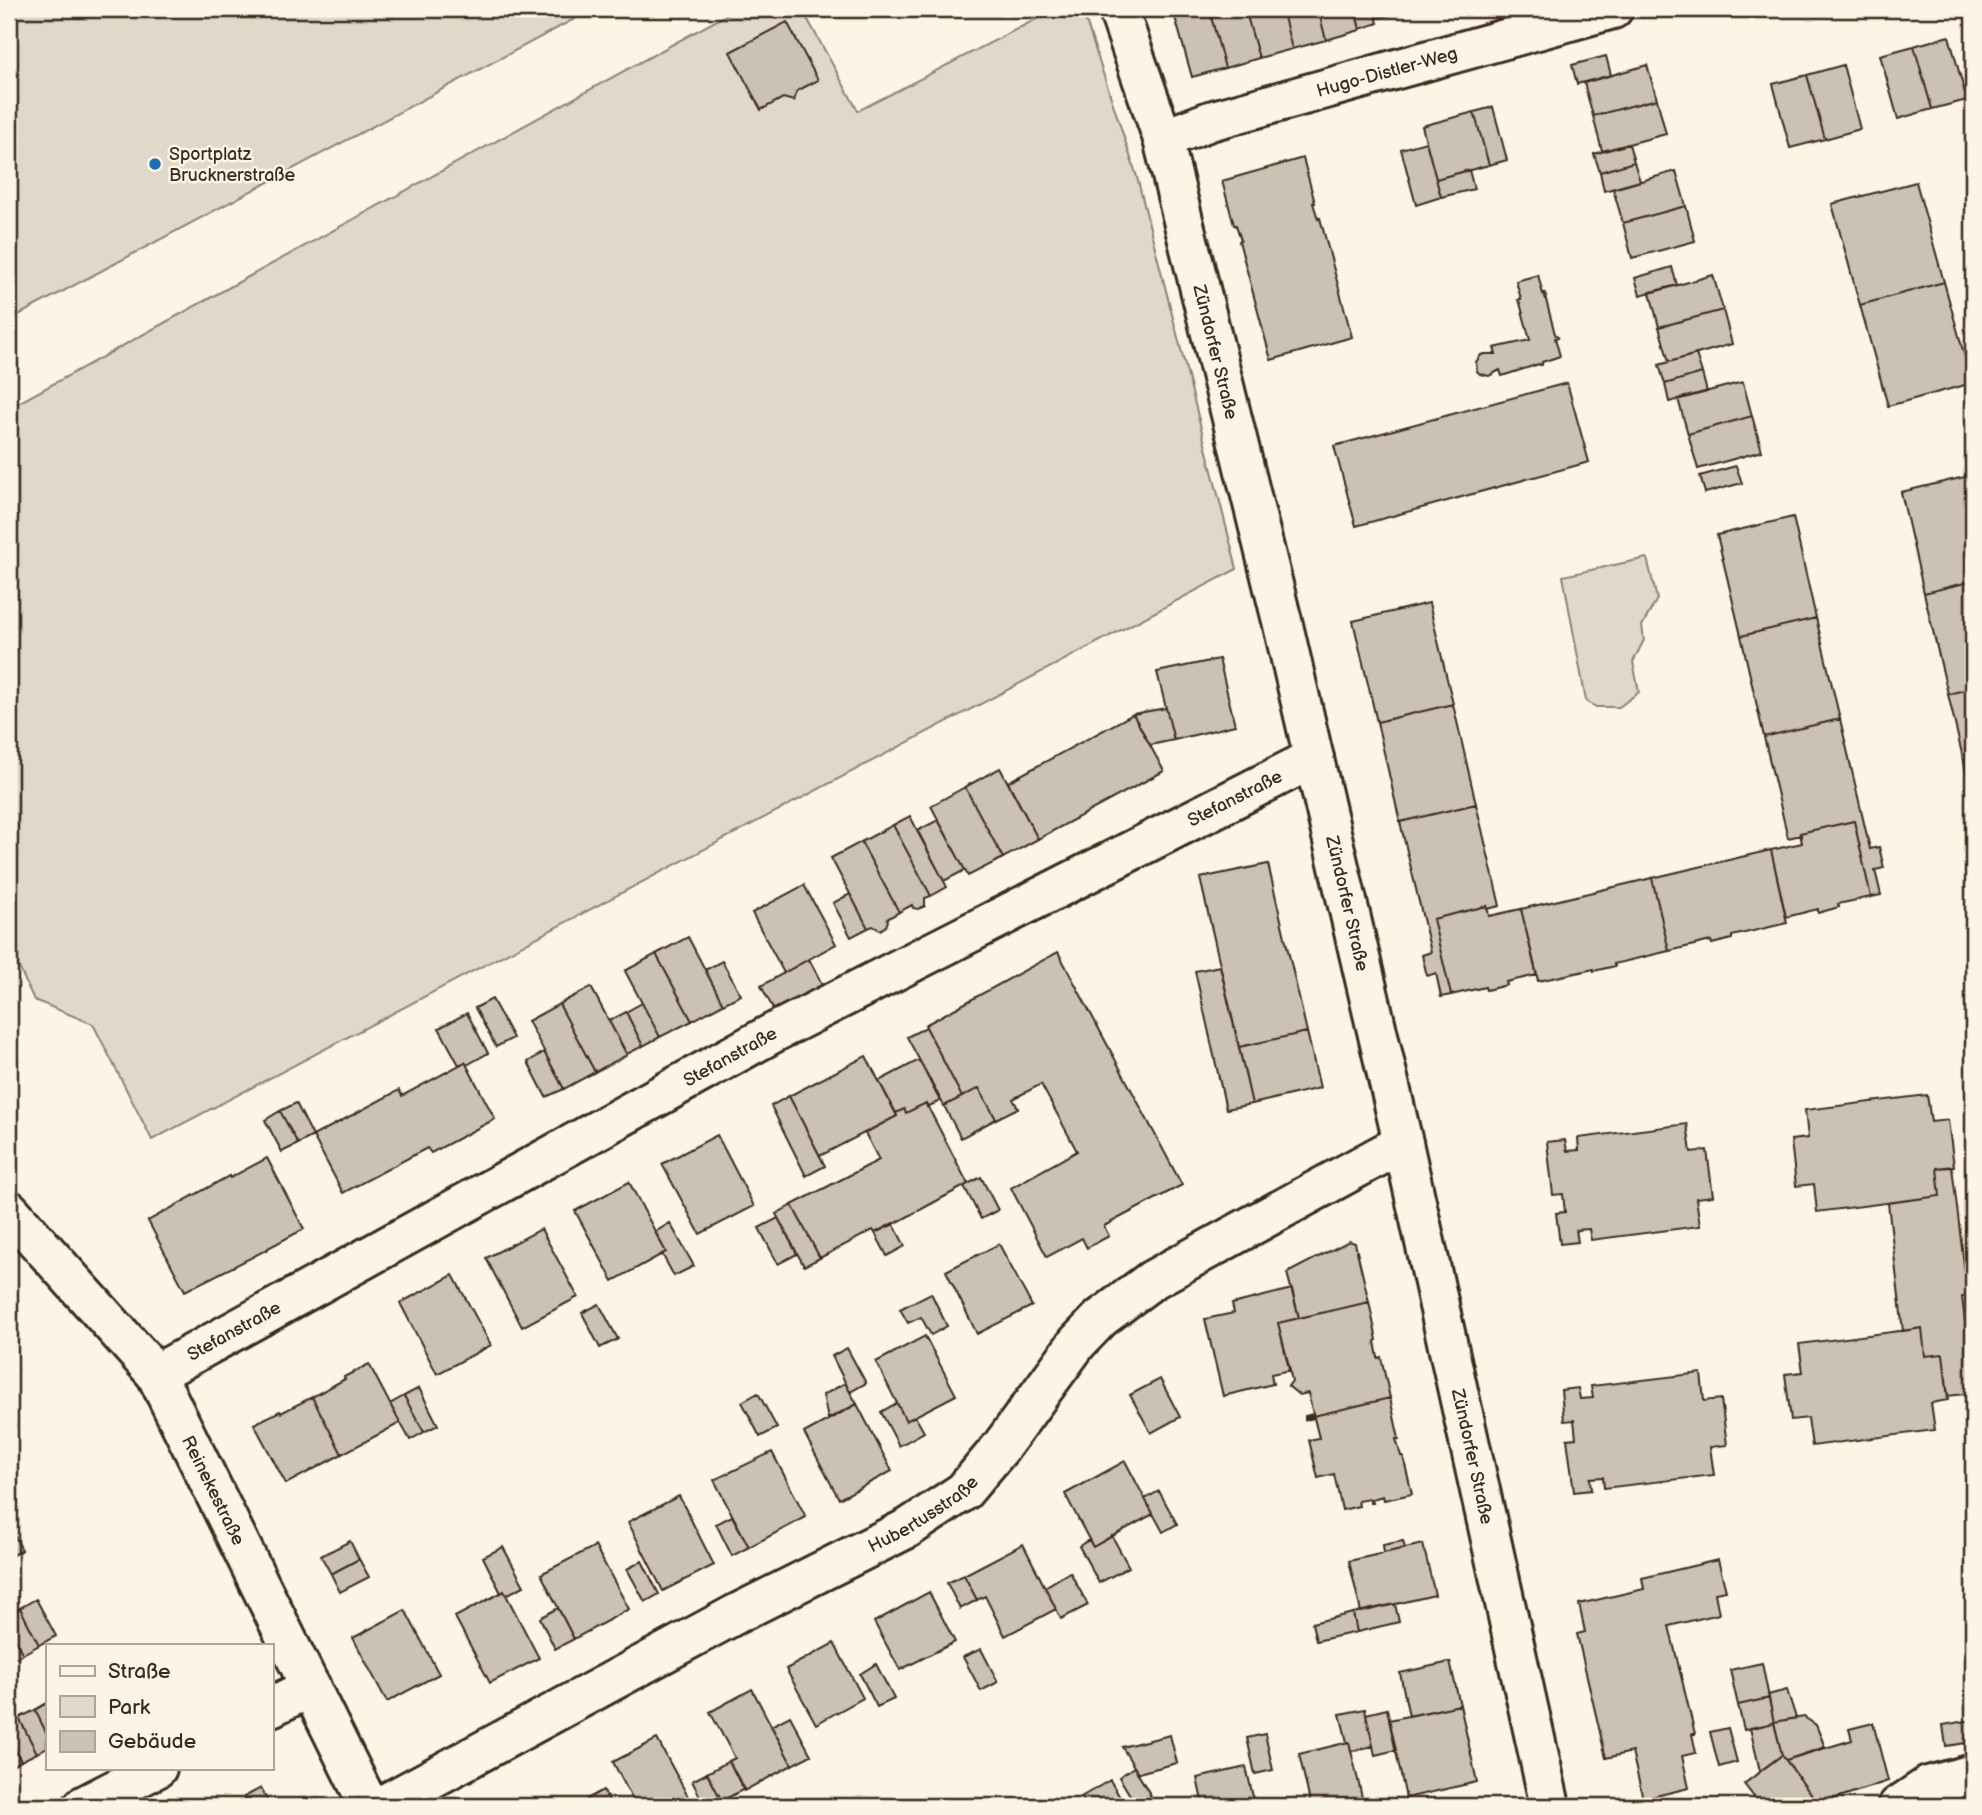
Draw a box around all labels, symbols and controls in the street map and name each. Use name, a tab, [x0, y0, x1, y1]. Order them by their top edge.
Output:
street label: Hugo-Distler-Weg	[1314, 43, 1460, 102]
place label: Sportplatz Brucknerstraße	[169, 144, 295, 186]
marker: Sportplatz Brucknerstraße	[147, 156, 163, 172]
street label: Zündorfer Straße	[1188, 282, 1242, 422]
street label: Stefanstraße	[1184, 766, 1286, 831]
street label: Zündorfer Straße	[1321, 833, 1373, 974]
street label: Stefanstraße	[680, 1023, 781, 1091]
street label: Stefanstraße	[184, 1297, 285, 1366]
street label: Zündorfer Straße	[1447, 1386, 1497, 1527]
street label: Reinekestraße	[177, 1432, 249, 1549]
street label: Hubertusstraße	[865, 1472, 983, 1557]
legend	[46, 1644, 273, 1770]
text: Straße	[108, 1659, 170, 1684]
text: Park	[108, 1695, 151, 1720]
text: Gebäude	[108, 1729, 196, 1754]

